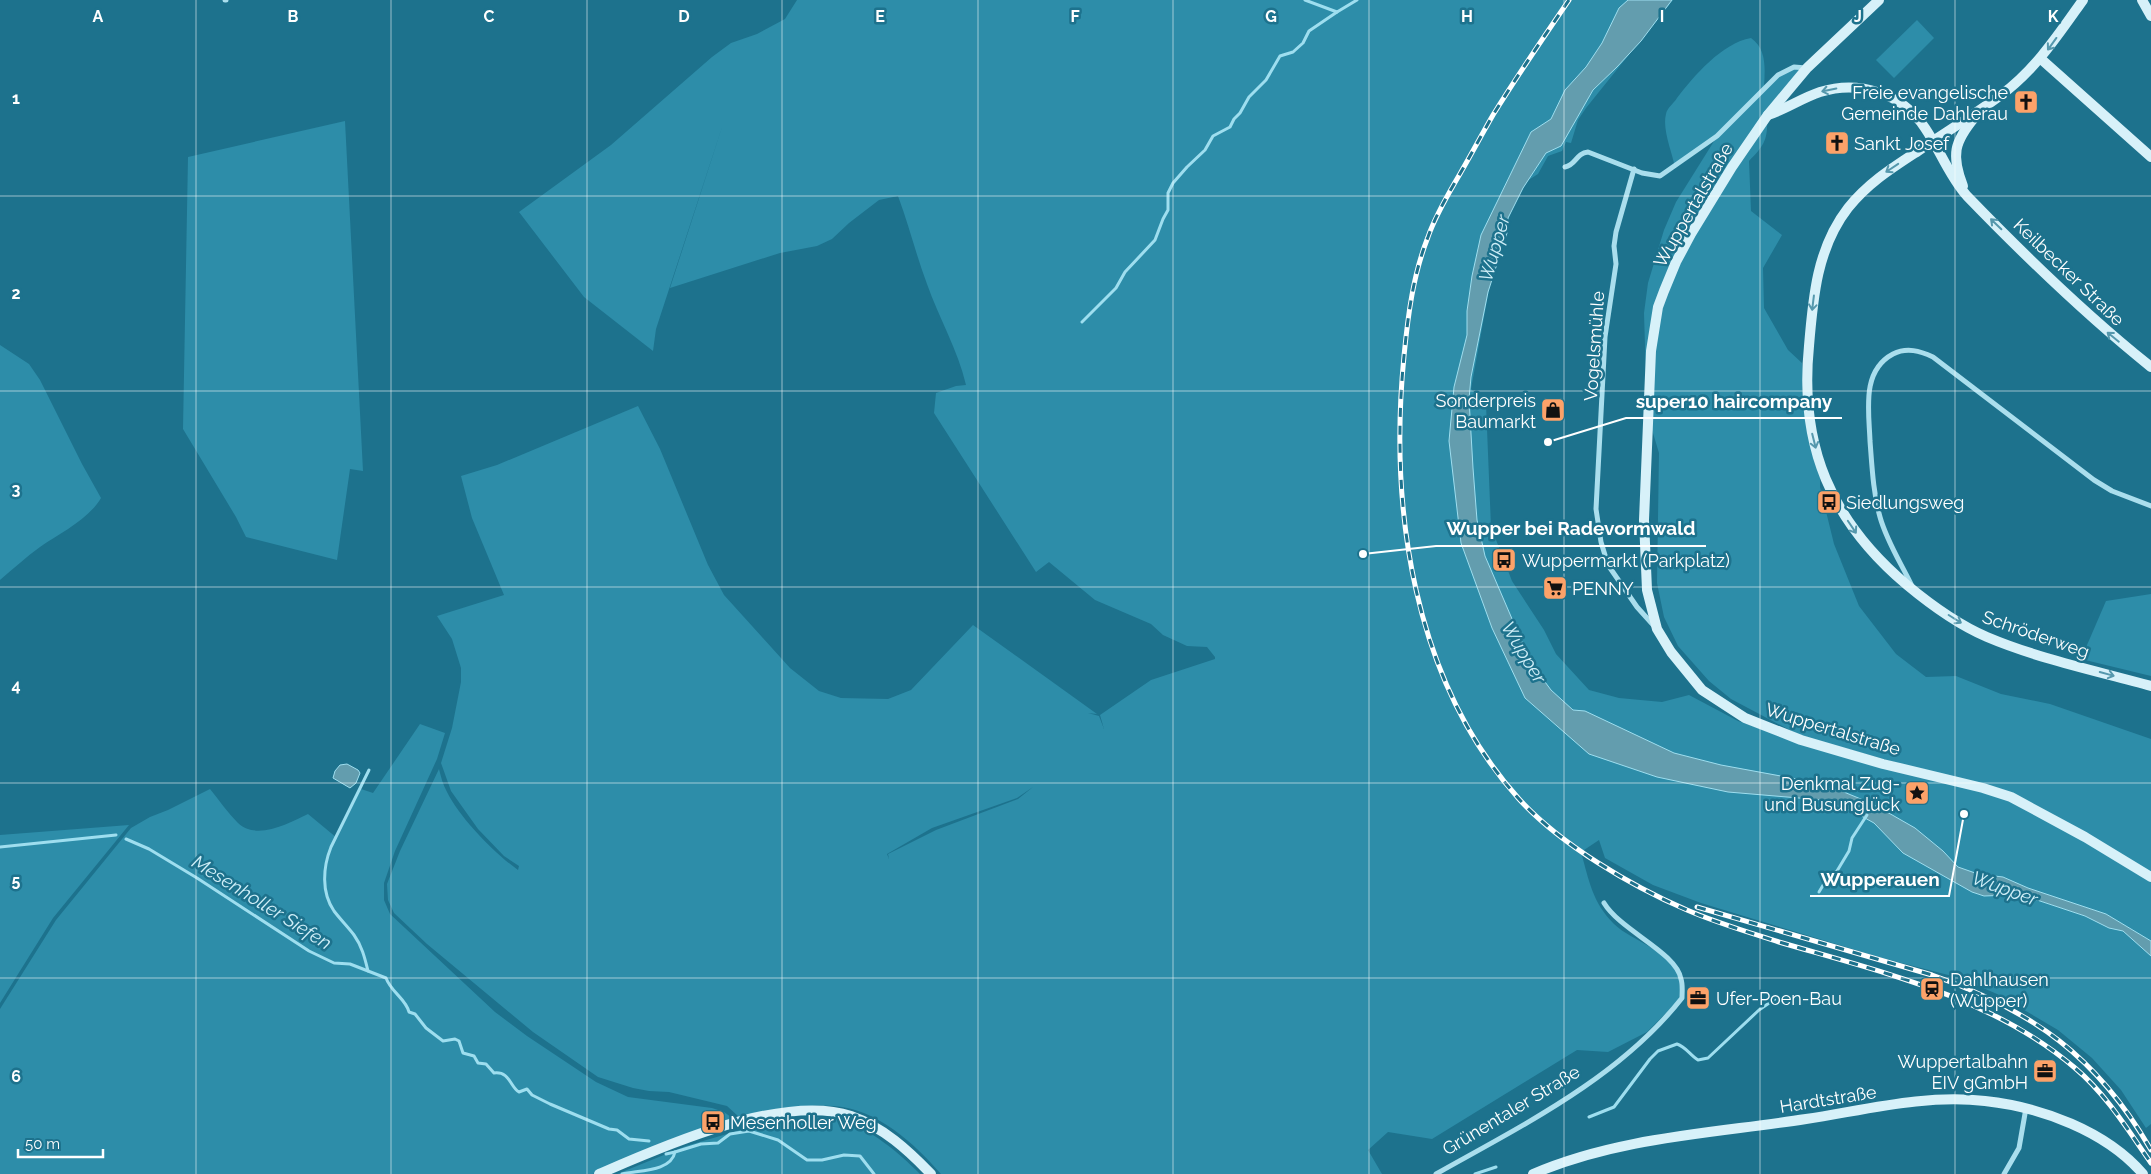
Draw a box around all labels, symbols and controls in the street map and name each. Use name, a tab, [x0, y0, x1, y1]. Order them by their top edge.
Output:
text: A	[93, 7, 104, 26]
text: B	[288, 7, 299, 26]
text: C	[484, 7, 495, 26]
text: D	[678, 7, 690, 26]
text: E	[875, 7, 885, 26]
text: F	[1070, 7, 1080, 26]
text: G	[1265, 7, 1277, 26]
text: H	[1461, 7, 1473, 26]
text: I	[1660, 7, 1664, 26]
text: J	[1854, 7, 1862, 26]
text: K	[2048, 7, 2059, 26]
one-way arrow	[2047, 37, 2057, 51]
place label: Freie evangelische Gemeinde Dahlerau	[1841, 82, 2008, 124]
one-way arrow	[1822, 86, 1838, 96]
text: 1	[12, 89, 20, 108]
church icon: Freie evangelische Gemeinde Dahlerau	[2013, 89, 2039, 115]
church icon: Sankt Josef	[1824, 130, 1850, 156]
place label: Sankt Josef	[1854, 133, 1950, 154]
street label: Wuppertalstraße	[1649, 139, 1737, 271]
one-way arrow	[1885, 162, 1899, 173]
water label: Wupper	[1474, 211, 1514, 284]
street label: Keilbecker Straße	[2009, 214, 2129, 330]
one-way arrow	[1989, 218, 2002, 230]
text: 2	[11, 284, 21, 303]
street label: Vogelsmühle	[1580, 290, 1608, 402]
one-way arrow	[1808, 295, 1818, 311]
one-way arrow	[2107, 331, 2120, 342]
callout: super10 haircompany	[1626, 384, 1842, 418]
place label: Sonderpreis Baumarkt	[1435, 390, 1536, 432]
text: super10 haircompany	[1636, 390, 1833, 412]
shop icon: Sonderpreis Baumarkt	[1540, 397, 1566, 423]
one-way arrow	[1810, 432, 1819, 448]
text: 3	[12, 480, 21, 499]
bus stop icon: Siedlungsweg	[1816, 489, 1842, 515]
place label: Siedlungsweg	[1846, 492, 1964, 513]
callout: Wupper bei Radevormwald	[1436, 512, 1706, 546]
text: Wupper bei Radevormwald	[1447, 517, 1695, 539]
one-way arrow	[1847, 520, 1857, 534]
bus stop icon: Wuppermarkt (Parkplatz)	[1491, 547, 1517, 573]
place label: Wuppermarkt (Parkplatz)	[1522, 550, 1730, 571]
supermarket icon: PENNY	[1542, 575, 1568, 601]
place label: PENNY	[1572, 578, 1634, 599]
street label: Schröderweg	[1980, 606, 2092, 662]
one-way arrow	[1947, 615, 1961, 625]
water label: Wupper	[1497, 617, 1552, 688]
one-way arrow	[2099, 670, 2115, 679]
text: 4	[11, 676, 21, 695]
street label: Wuppertalstraße	[1763, 699, 1903, 760]
place label: Denkmal Zug- und Busunglück	[1764, 773, 1900, 815]
place icon: Denkmal Zug- und Busunglück	[1904, 780, 1930, 806]
water label: Mesenholler Siefen	[188, 850, 336, 954]
callout: Wupperauen	[1810, 862, 1949, 896]
water label: Wupper	[1969, 866, 2042, 911]
text: Wupperauen	[1820, 868, 1940, 890]
text: 5	[12, 871, 21, 890]
place label: Dahlhausen (Wupper)	[1950, 969, 2049, 1011]
station icon: Dahlhausen (Wupper)	[1919, 976, 1945, 1002]
office icon: Ufer-Poen-Bau	[1685, 985, 1711, 1011]
place label: Ufer-Poen-Bau	[1716, 988, 1842, 1009]
place label: Wuppertalbahn EIV gGmbH	[1897, 1051, 2028, 1093]
office icon: Wuppertalbahn EIV gGmbH	[2032, 1058, 2058, 1084]
street label: Grünentaler Straße	[1439, 1060, 1584, 1159]
text: 6	[11, 1067, 21, 1086]
street label: Hardtstraße	[1778, 1081, 1878, 1117]
bus stop icon: Mesenholler Weg	[700, 1109, 726, 1135]
place label: Mesenholler Weg	[730, 1112, 877, 1133]
scale bar	[18, 1126, 102, 1158]
text: 50 m	[25, 1135, 60, 1153]

